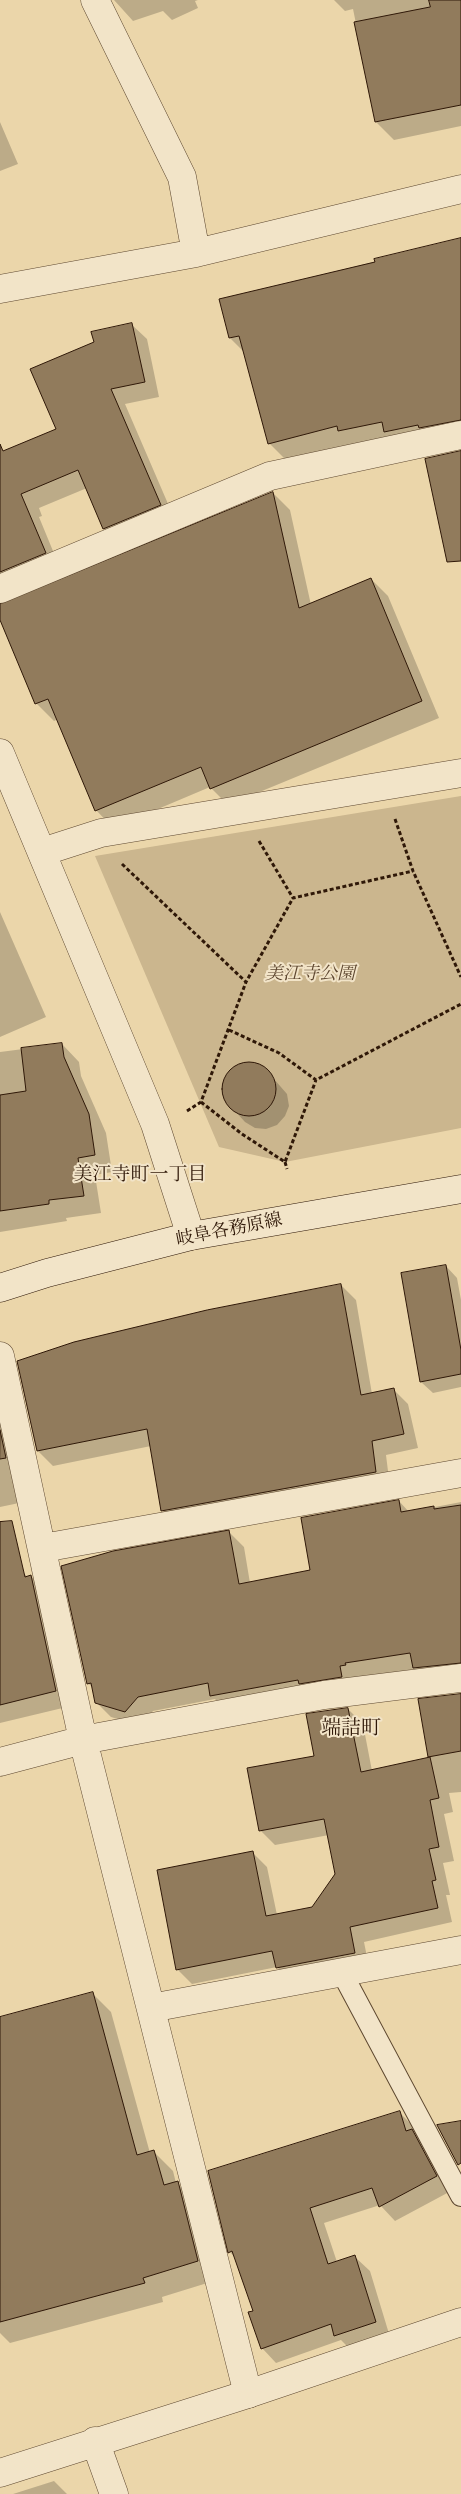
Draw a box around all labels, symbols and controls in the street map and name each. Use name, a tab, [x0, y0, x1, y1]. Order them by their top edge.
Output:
park label: 美江寺公園	[265, 963, 355, 985]
district label: 美江寺町一丁目	[74, 1164, 206, 1186]
street label: 岐阜各務原線	[174, 1209, 284, 1251]
district label: 端詰町	[321, 1717, 381, 1741]

